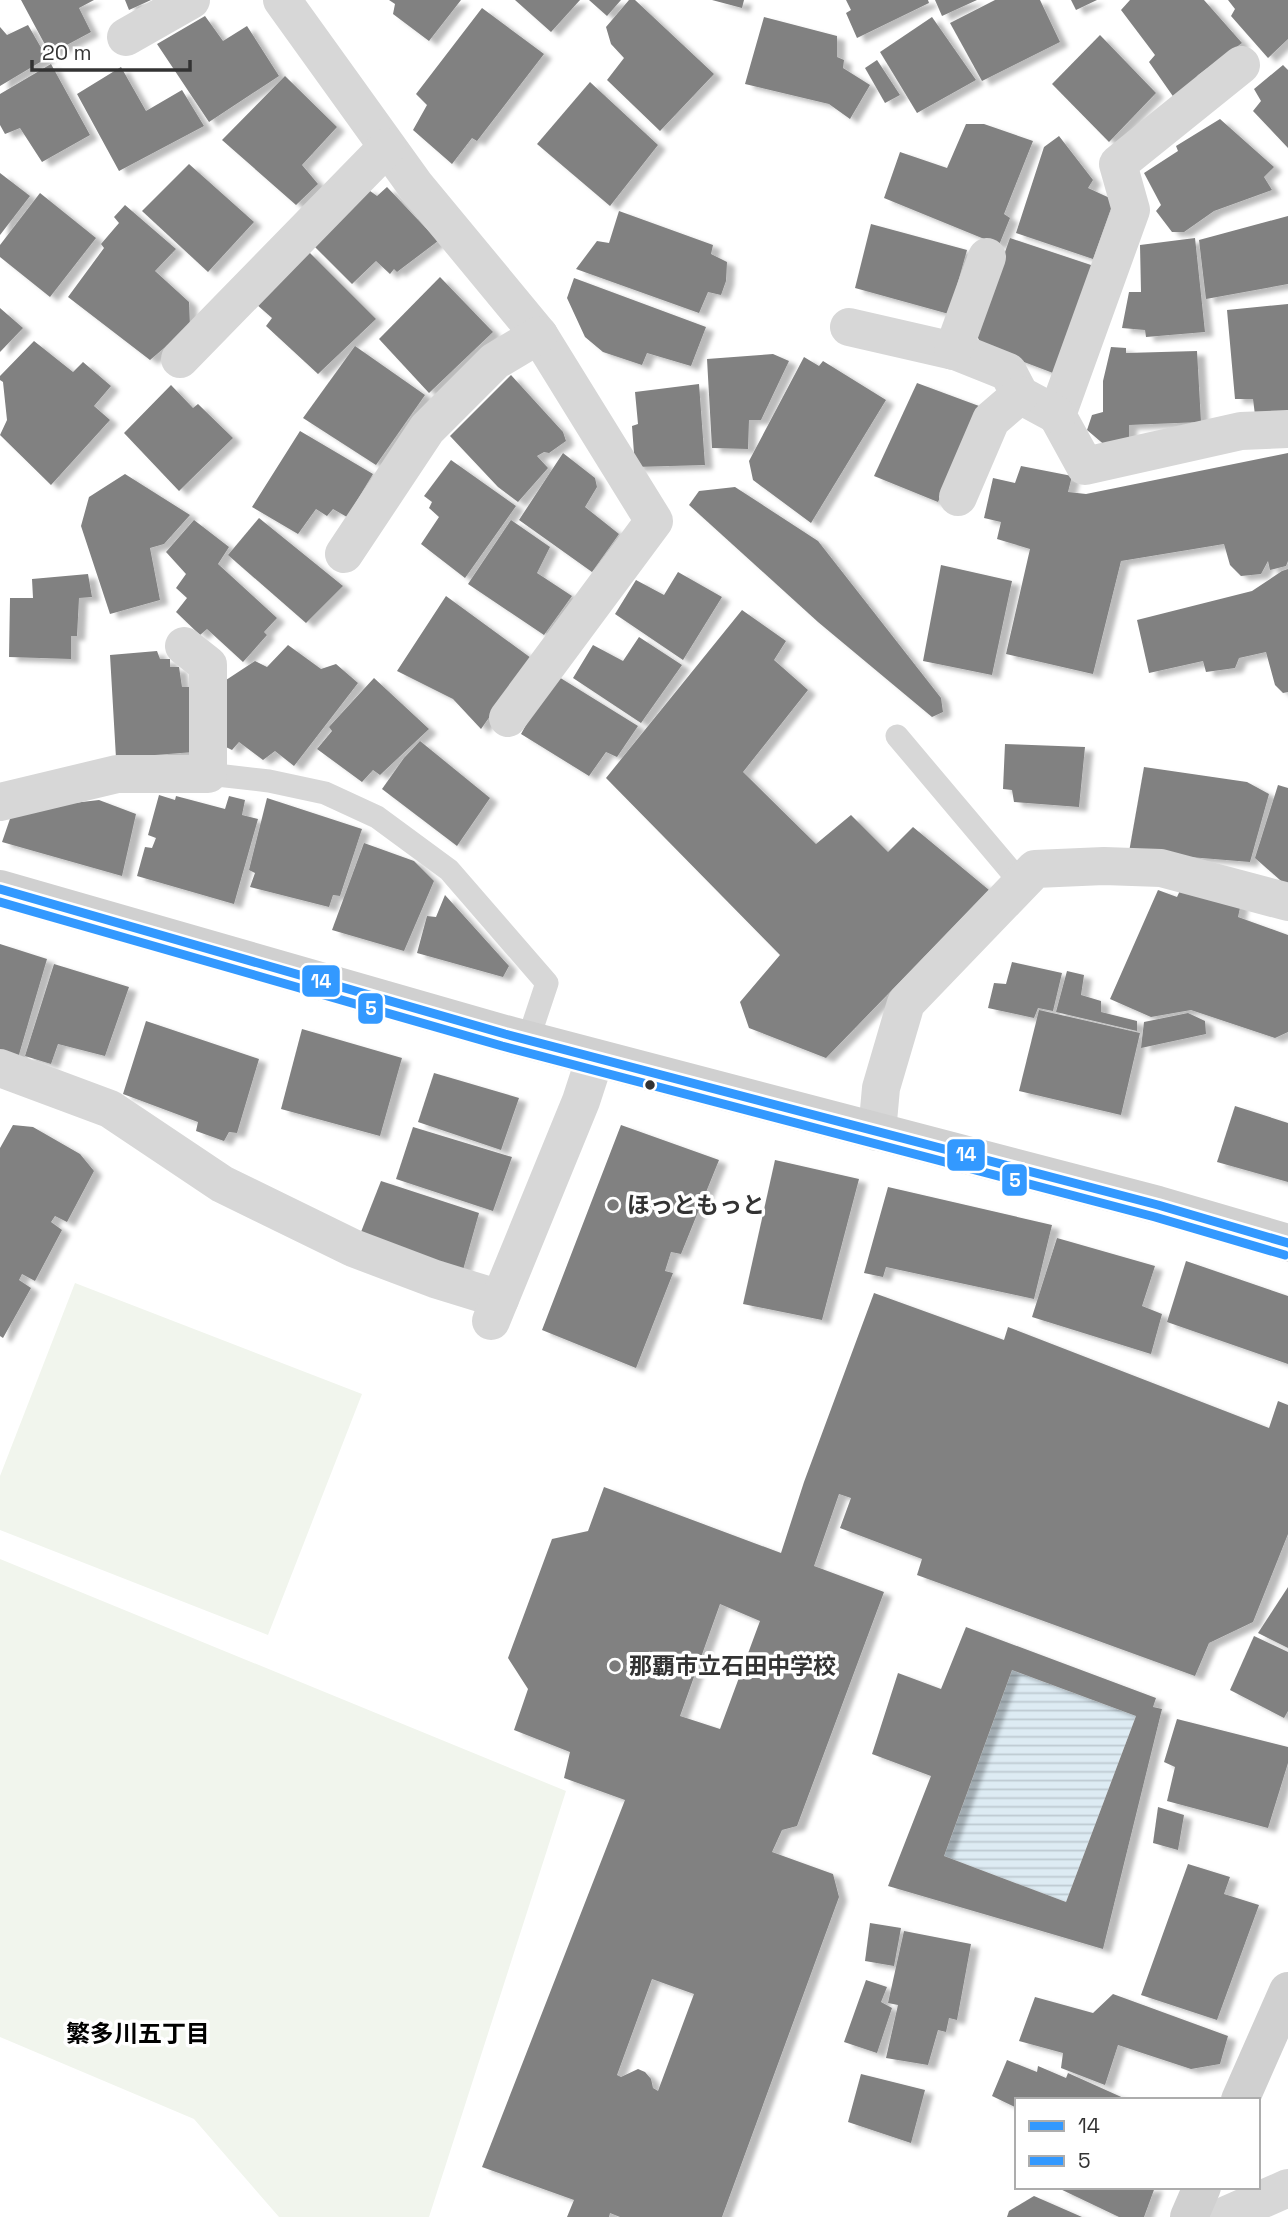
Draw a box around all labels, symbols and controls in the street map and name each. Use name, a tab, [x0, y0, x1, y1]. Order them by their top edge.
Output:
scale bar	[32, 28, 189, 72]
text: 20 m	[42, 39, 92, 66]
line badge: 14	[301, 964, 341, 998]
text: 14	[311, 969, 331, 994]
line badge: 5	[357, 992, 384, 1025]
text: 5	[365, 996, 377, 1021]
unlabelled marker	[643, 1078, 657, 1092]
line badge: 14	[946, 1138, 986, 1172]
text: 14	[956, 1142, 976, 1167]
line badge: 5	[1001, 1163, 1028, 1197]
text: 5	[1009, 1168, 1021, 1193]
place label: ほっともっと	[627, 1190, 765, 1220]
marker: ほっともっと	[605, 1197, 621, 1213]
place label: 那覇市立石田中学校	[629, 1651, 836, 1681]
marker: 那覇市立石田中学校	[607, 1658, 623, 1674]
district label: 繁多川五丁目	[66, 2018, 210, 2049]
legend	[1015, 2098, 1260, 2189]
text: 14	[1078, 2112, 1100, 2139]
text: 5	[1078, 2147, 1091, 2174]

